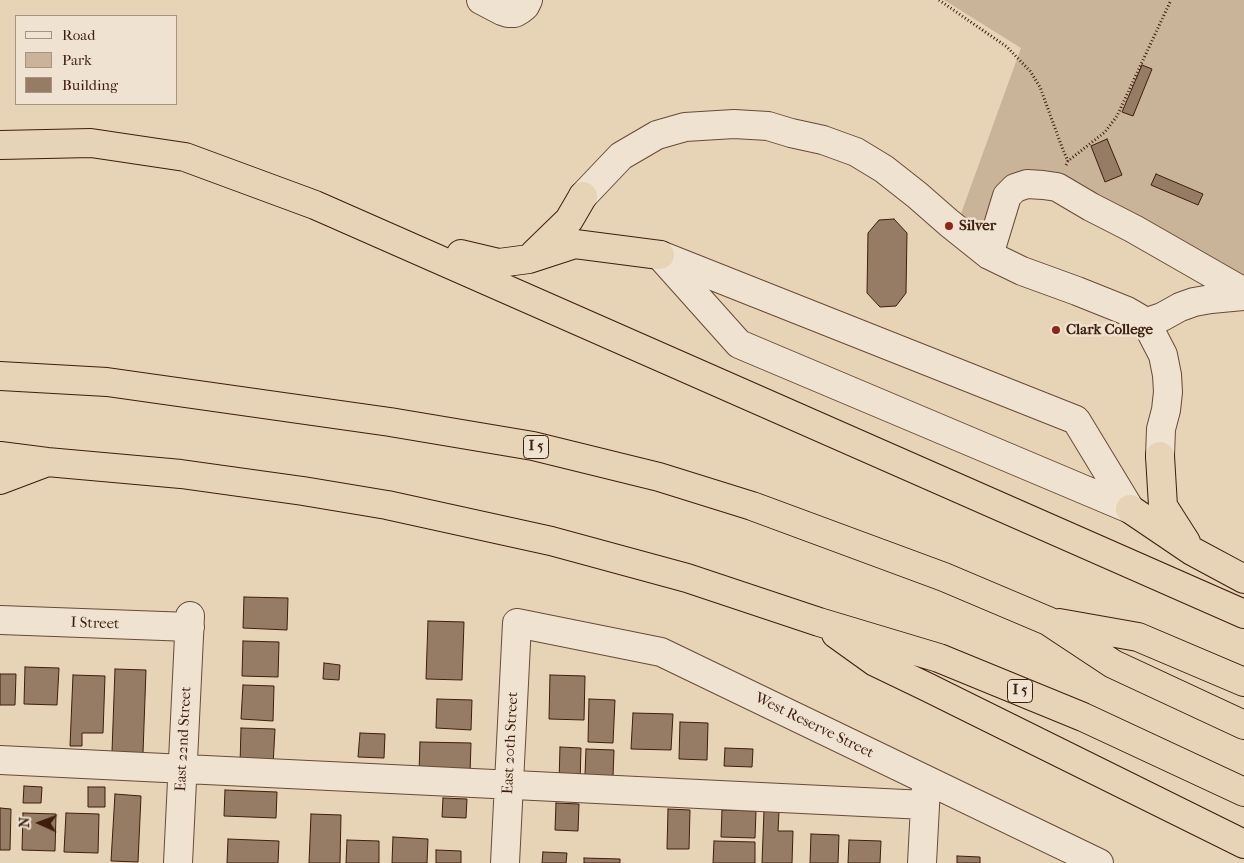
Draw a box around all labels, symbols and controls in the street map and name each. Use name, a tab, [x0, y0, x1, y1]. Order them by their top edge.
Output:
legend	[15, 15, 178, 105]
text: Road	[62, 26, 95, 44]
text: Park	[62, 51, 92, 69]
text: Building	[62, 76, 118, 94]
place label: Silver	[959, 217, 996, 235]
marker: Silver	[943, 220, 955, 232]
place label: Clark College	[1066, 321, 1153, 339]
marker: Clark College	[1050, 324, 1062, 336]
road number: I 5	[524, 436, 548, 458]
street label: I Street	[70, 614, 120, 634]
road number: I 5	[1008, 679, 1032, 702]
street label: East 22nd Street	[172, 686, 196, 792]
street label: West Reserve Street	[752, 689, 876, 763]
street label: East 20th Street	[499, 691, 523, 795]
north arrow	[15, 798, 65, 848]
text: N	[16, 817, 33, 828]

